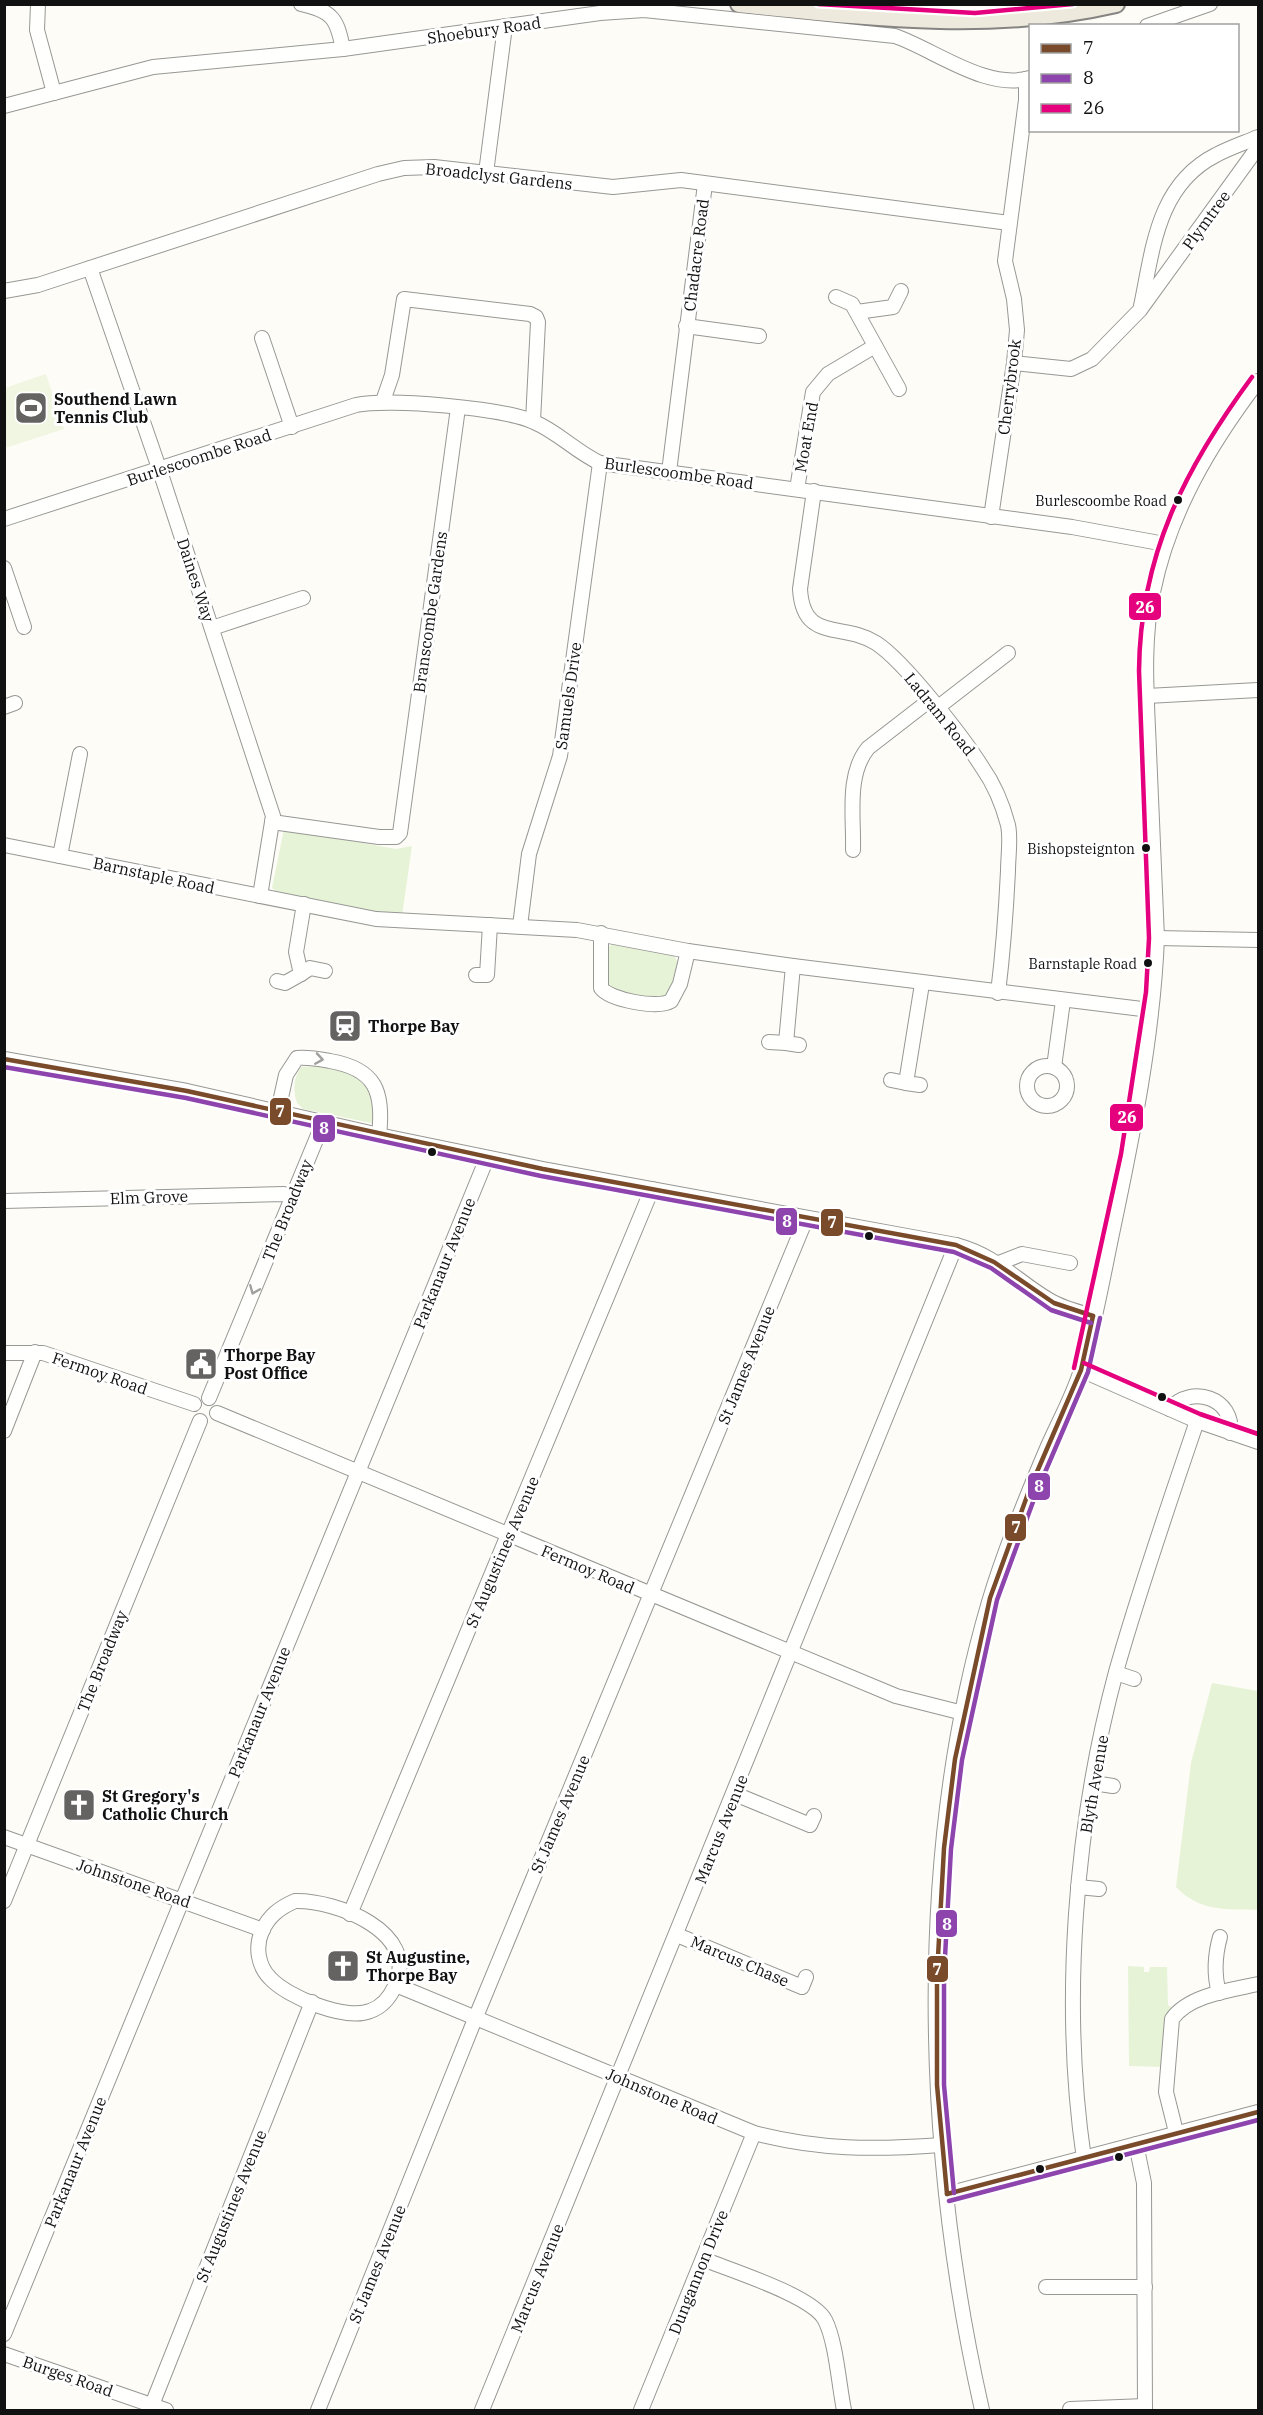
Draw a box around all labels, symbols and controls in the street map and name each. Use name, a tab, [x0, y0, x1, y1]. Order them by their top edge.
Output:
street label: Shoebury Road	[426, 12, 542, 48]
legend	[1029, 24, 1239, 132]
text: 7	[1083, 36, 1094, 59]
text: 8	[1083, 66, 1094, 89]
text: 26	[1083, 96, 1105, 119]
street label: Broadclyst Gardens	[424, 158, 574, 194]
street label: Plymtree	[1178, 186, 1234, 254]
street label: Chadacre Road	[679, 197, 713, 312]
street label: Cherrybrook	[993, 337, 1025, 436]
place label: Southend Lawn Tennis Club	[54, 389, 177, 427]
sports icon: Southend Lawn Tennis Club	[13, 390, 49, 426]
street label: Moat End	[790, 400, 822, 474]
street label: Burlescoombe Road	[124, 424, 274, 490]
street label: Burlescoombe Road	[603, 453, 755, 493]
place label: Burlescoombe Road	[1035, 492, 1167, 510]
marker: Burlescoombe Road	[1172, 494, 1184, 506]
street label: Branscombe Gardens	[409, 530, 451, 694]
street label: Daines Way	[173, 536, 219, 625]
line badge: 26	[1128, 592, 1162, 621]
text: 26	[1135, 597, 1155, 617]
street label: Samuels Drive	[551, 641, 585, 751]
street label: Ladram Road	[900, 668, 980, 760]
place label: Bishopsteignton	[1027, 840, 1135, 858]
marker: Bishopsteignton	[1140, 842, 1152, 854]
street label: Barnstaple Road	[91, 852, 217, 898]
place label: Barnstaple Road	[1029, 955, 1137, 973]
marker: Barnstaple Road	[1142, 957, 1154, 969]
station icon: Thorpe Bay	[327, 1008, 363, 1044]
place label: Thorpe Bay	[368, 1016, 460, 1036]
one-way arrow	[314, 1052, 324, 1065]
line badge: 7	[269, 1097, 292, 1126]
text: 7	[275, 1101, 285, 1121]
line badge: 26	[1109, 1103, 1144, 1132]
text: 26	[1117, 1107, 1137, 1127]
line badge: 8	[312, 1114, 336, 1143]
text: 8	[319, 1118, 329, 1138]
unlabelled marker	[426, 1146, 438, 1158]
street label: The Broadway	[258, 1156, 317, 1264]
street label: Elm Grove	[109, 1186, 189, 1208]
street label: Parkanaur Avenue	[409, 1195, 479, 1331]
line badge: 8	[775, 1207, 798, 1236]
line badge: 7	[820, 1208, 844, 1237]
text: 8	[782, 1211, 792, 1231]
text: 7	[827, 1212, 837, 1232]
unlabelled marker	[863, 1230, 875, 1242]
one-way arrow	[249, 1284, 261, 1295]
street label: St James Avenue	[713, 1303, 779, 1427]
place label: Thorpe Bay Post Office	[224, 1345, 316, 1383]
public building icon: Thorpe Bay Post Office	[183, 1346, 219, 1382]
street label: Fermoy Road	[50, 1347, 151, 1399]
unlabelled marker	[1156, 1391, 1168, 1403]
line badge: 8	[1027, 1472, 1051, 1501]
street label: St Augustines Avenue	[461, 1473, 543, 1631]
text: 8	[1034, 1476, 1044, 1496]
line badge: 7	[1004, 1513, 1027, 1542]
text: 7	[1011, 1517, 1021, 1537]
street label: Fermoy Road	[538, 1540, 638, 1598]
street label: The Broadway	[73, 1607, 132, 1715]
street label: Parkanaur Avenue	[224, 1644, 294, 1780]
street label: Blyth Avenue	[1075, 1733, 1113, 1835]
street label: St James Avenue	[526, 1752, 594, 1876]
street label: Marcus Avenue	[690, 1772, 752, 1886]
place label: St Gregory's Catholic Church	[102, 1786, 228, 1824]
church icon: St Gregory's Catholic Church	[61, 1787, 97, 1823]
street label: Johnstone Road	[74, 1854, 194, 1912]
line badge: 8	[935, 1909, 958, 1938]
text: 8	[942, 1914, 952, 1934]
street label: Marcus Chase	[688, 1931, 792, 1991]
place label: St Augustine, Thorpe Bay	[366, 1947, 470, 1985]
church icon: St Augustine, Thorpe Bay	[325, 1948, 361, 1984]
line badge: 7	[926, 1955, 949, 1983]
text: 7	[932, 1959, 942, 1979]
street label: Johnstone Road	[603, 2063, 721, 2129]
street label: Parkanaur Avenue	[40, 2094, 110, 2230]
street label: St Augustines Avenue	[191, 2127, 271, 2285]
unlabelled marker	[1113, 2151, 1125, 2163]
unlabelled marker	[1034, 2163, 1046, 2175]
street label: St James Avenue	[344, 2202, 410, 2326]
street label: Dungannon Drive	[664, 2207, 732, 2337]
street label: Marcus Avenue	[506, 2221, 568, 2335]
street label: Burges Road	[20, 2351, 116, 2401]

